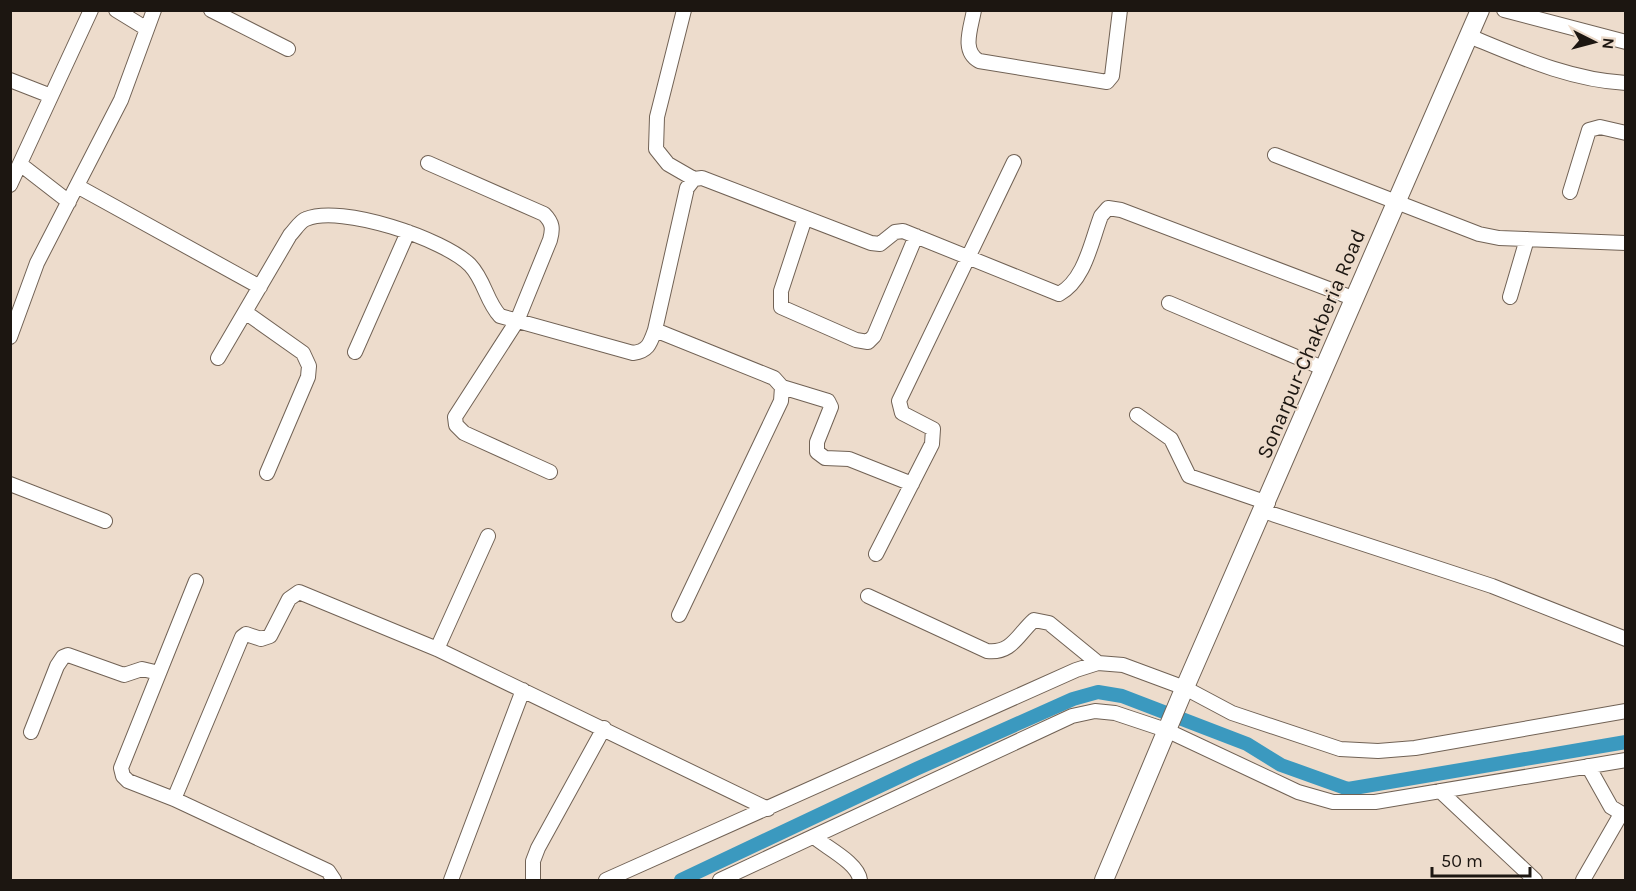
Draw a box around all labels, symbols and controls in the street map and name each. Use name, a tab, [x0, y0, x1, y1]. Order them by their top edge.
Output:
north arrow	[1564, 12, 1624, 72]
text: N	[1598, 37, 1618, 50]
street label: Sonarpur-Chakberia Road	[1252, 226, 1370, 462]
scale bar	[1432, 840, 1530, 878]
text: 50 m	[1441, 850, 1483, 872]

